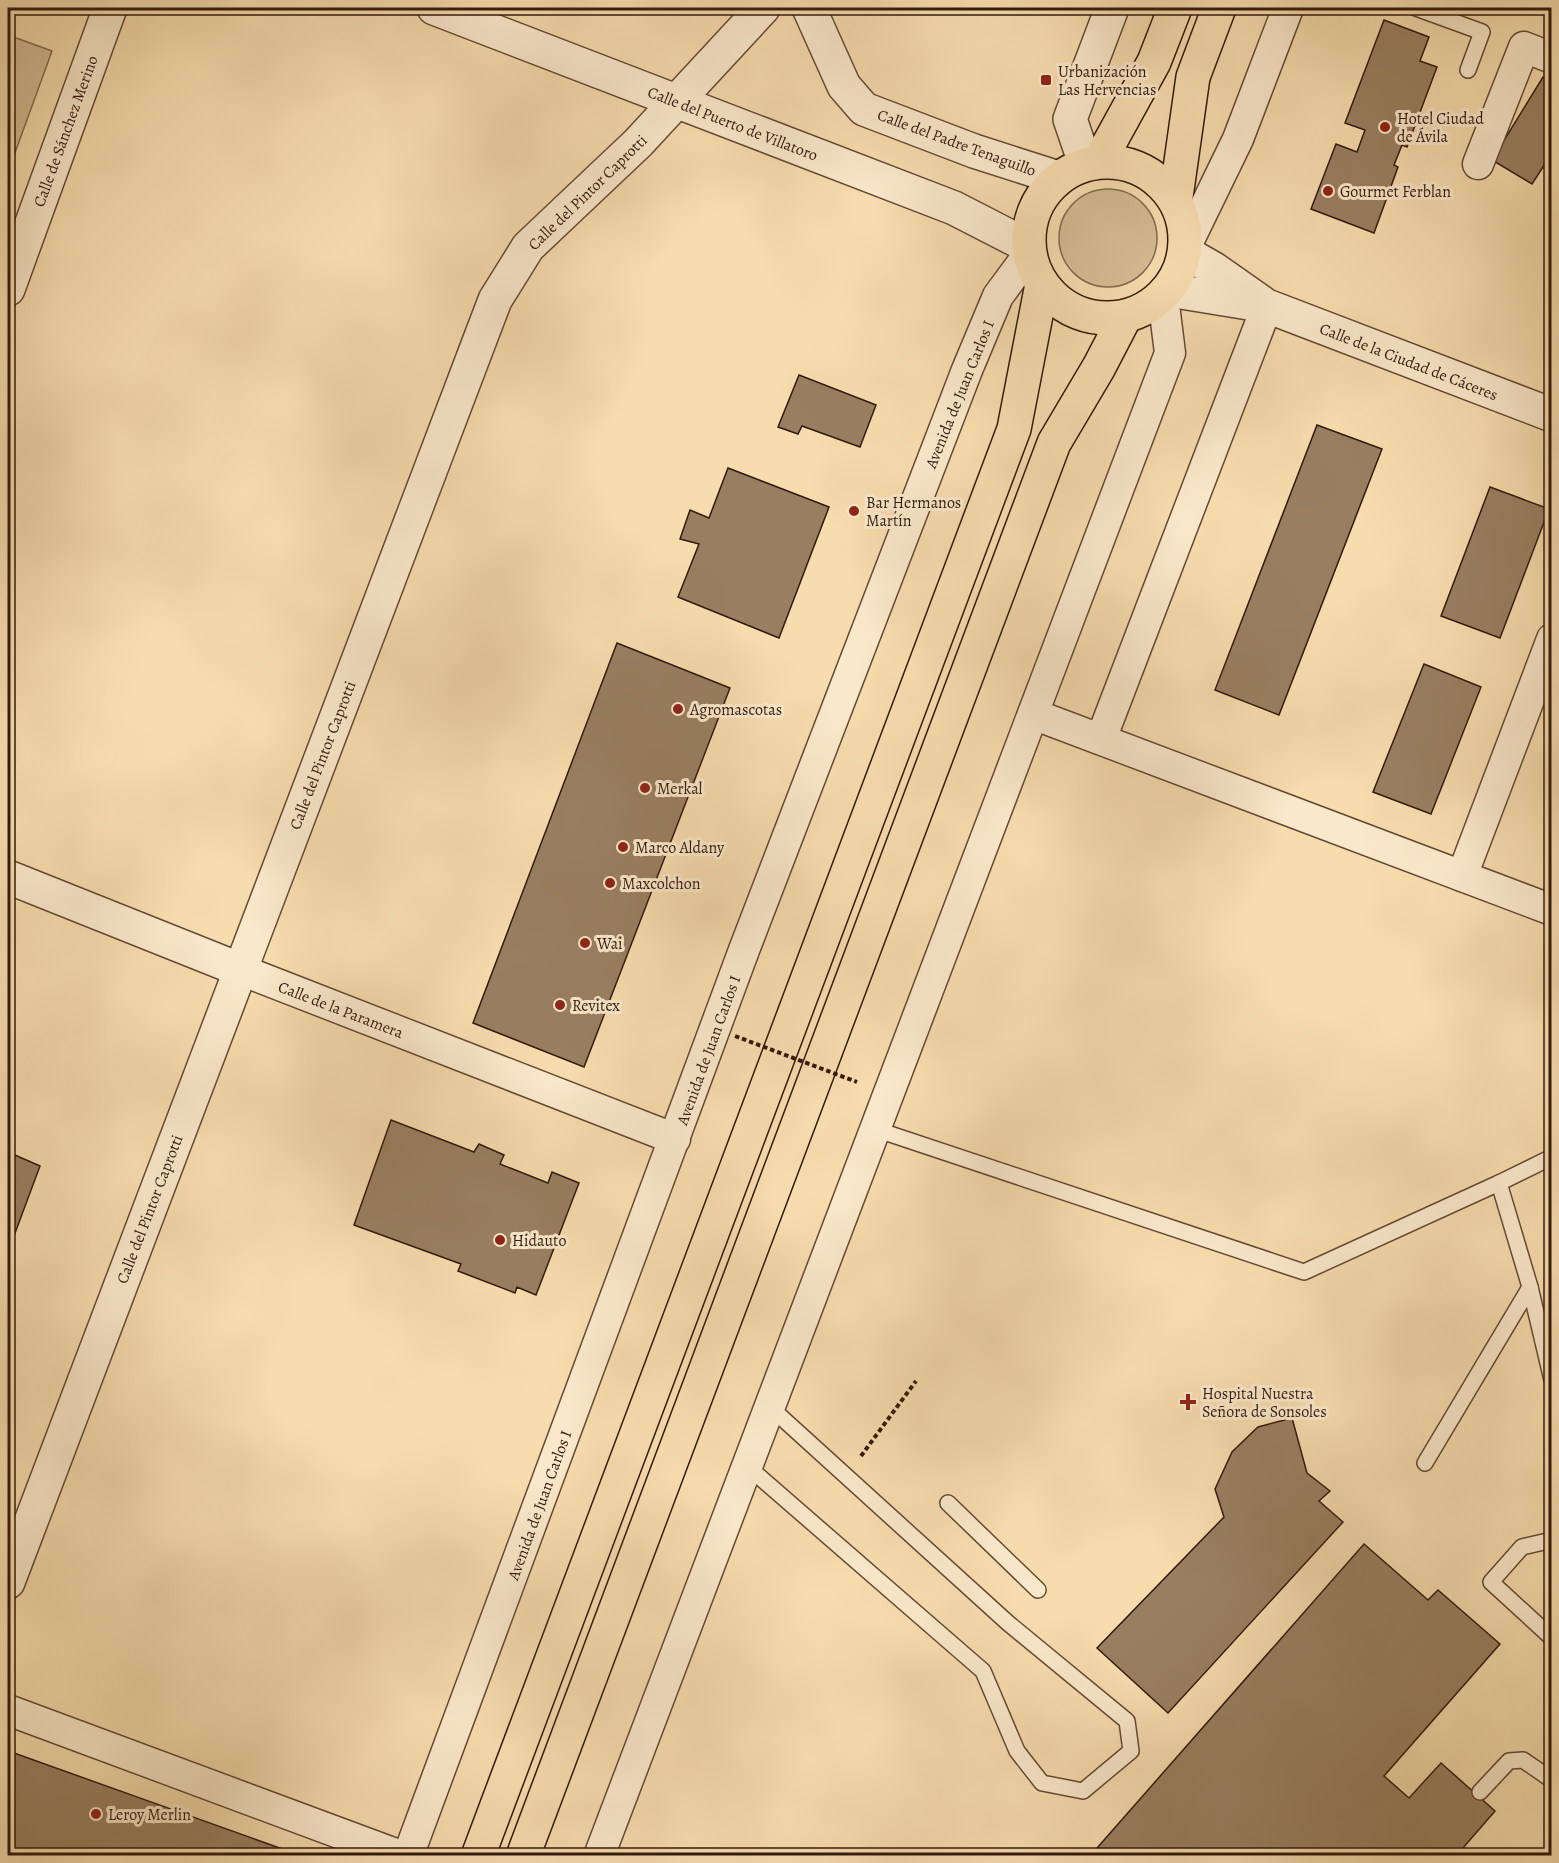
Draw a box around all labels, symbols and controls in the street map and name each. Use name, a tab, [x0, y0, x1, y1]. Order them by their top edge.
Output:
street label: Calle de Sánchez Merino	[28, 53, 104, 210]
place label: Urbanización Las Hervencias	[1058, 61, 1156, 101]
marker: Urbanización Las Hervencias	[1039, 73, 1053, 87]
street label: Calle del Puerto de Villatoro	[644, 81, 821, 167]
street label: Calle del Padre Tenaguillo	[874, 104, 1039, 182]
place label: Hotel Ciudad de Ávila	[1397, 108, 1484, 148]
marker: Hotel Ciudad de Ávila	[1378, 120, 1392, 134]
street label: Calle del Pintor Caprotti	[523, 130, 652, 255]
place label: Gourmet Ferblan	[1340, 181, 1451, 203]
marker: Gourmet Ferblan	[1321, 184, 1335, 198]
street label: Avenida de Juan Carlos I	[920, 317, 1000, 473]
street label: Calle de la Ciudad de Cáceres	[1316, 318, 1501, 406]
place label: Bar Hermanos Martín	[866, 492, 961, 532]
marker: Bar Hermanos Martín	[847, 504, 861, 518]
street label: Calle del Pintor Caprotti	[284, 678, 361, 833]
place label: Agromascotas	[689, 699, 782, 721]
marker: Agromascotas	[671, 702, 685, 716]
place label: Merkal	[657, 778, 703, 800]
marker: Merkal	[638, 781, 652, 795]
place label: Marco Aldany	[635, 837, 725, 859]
marker: Marco Aldany	[616, 840, 630, 854]
place label: Maxcolchon	[622, 873, 701, 895]
marker: Maxcolchon	[603, 876, 617, 890]
place label: Wai	[596, 933, 623, 955]
marker: Wai	[578, 936, 592, 950]
street label: Avenida de Juan Carlos I	[671, 972, 746, 1129]
street label: Calle de la Paramera	[275, 976, 407, 1044]
place label: Revitex	[572, 995, 620, 1017]
marker: Revitex	[553, 998, 567, 1012]
street label: Calle del Pintor Caprotti	[111, 1132, 188, 1287]
place label: Hidauto	[512, 1230, 566, 1252]
marker: Hidauto	[493, 1233, 507, 1247]
place label: Hospital Nuestra Señora de Sonsoles	[1202, 1383, 1327, 1423]
marker: Hospital Nuestra Señora de Sonsoles	[1179, 1393, 1197, 1411]
street label: Avenida de Juan Carlos I	[502, 1427, 577, 1584]
place label: Leroy Merlin	[108, 1804, 191, 1826]
marker: Leroy Merlin	[89, 1807, 103, 1821]

